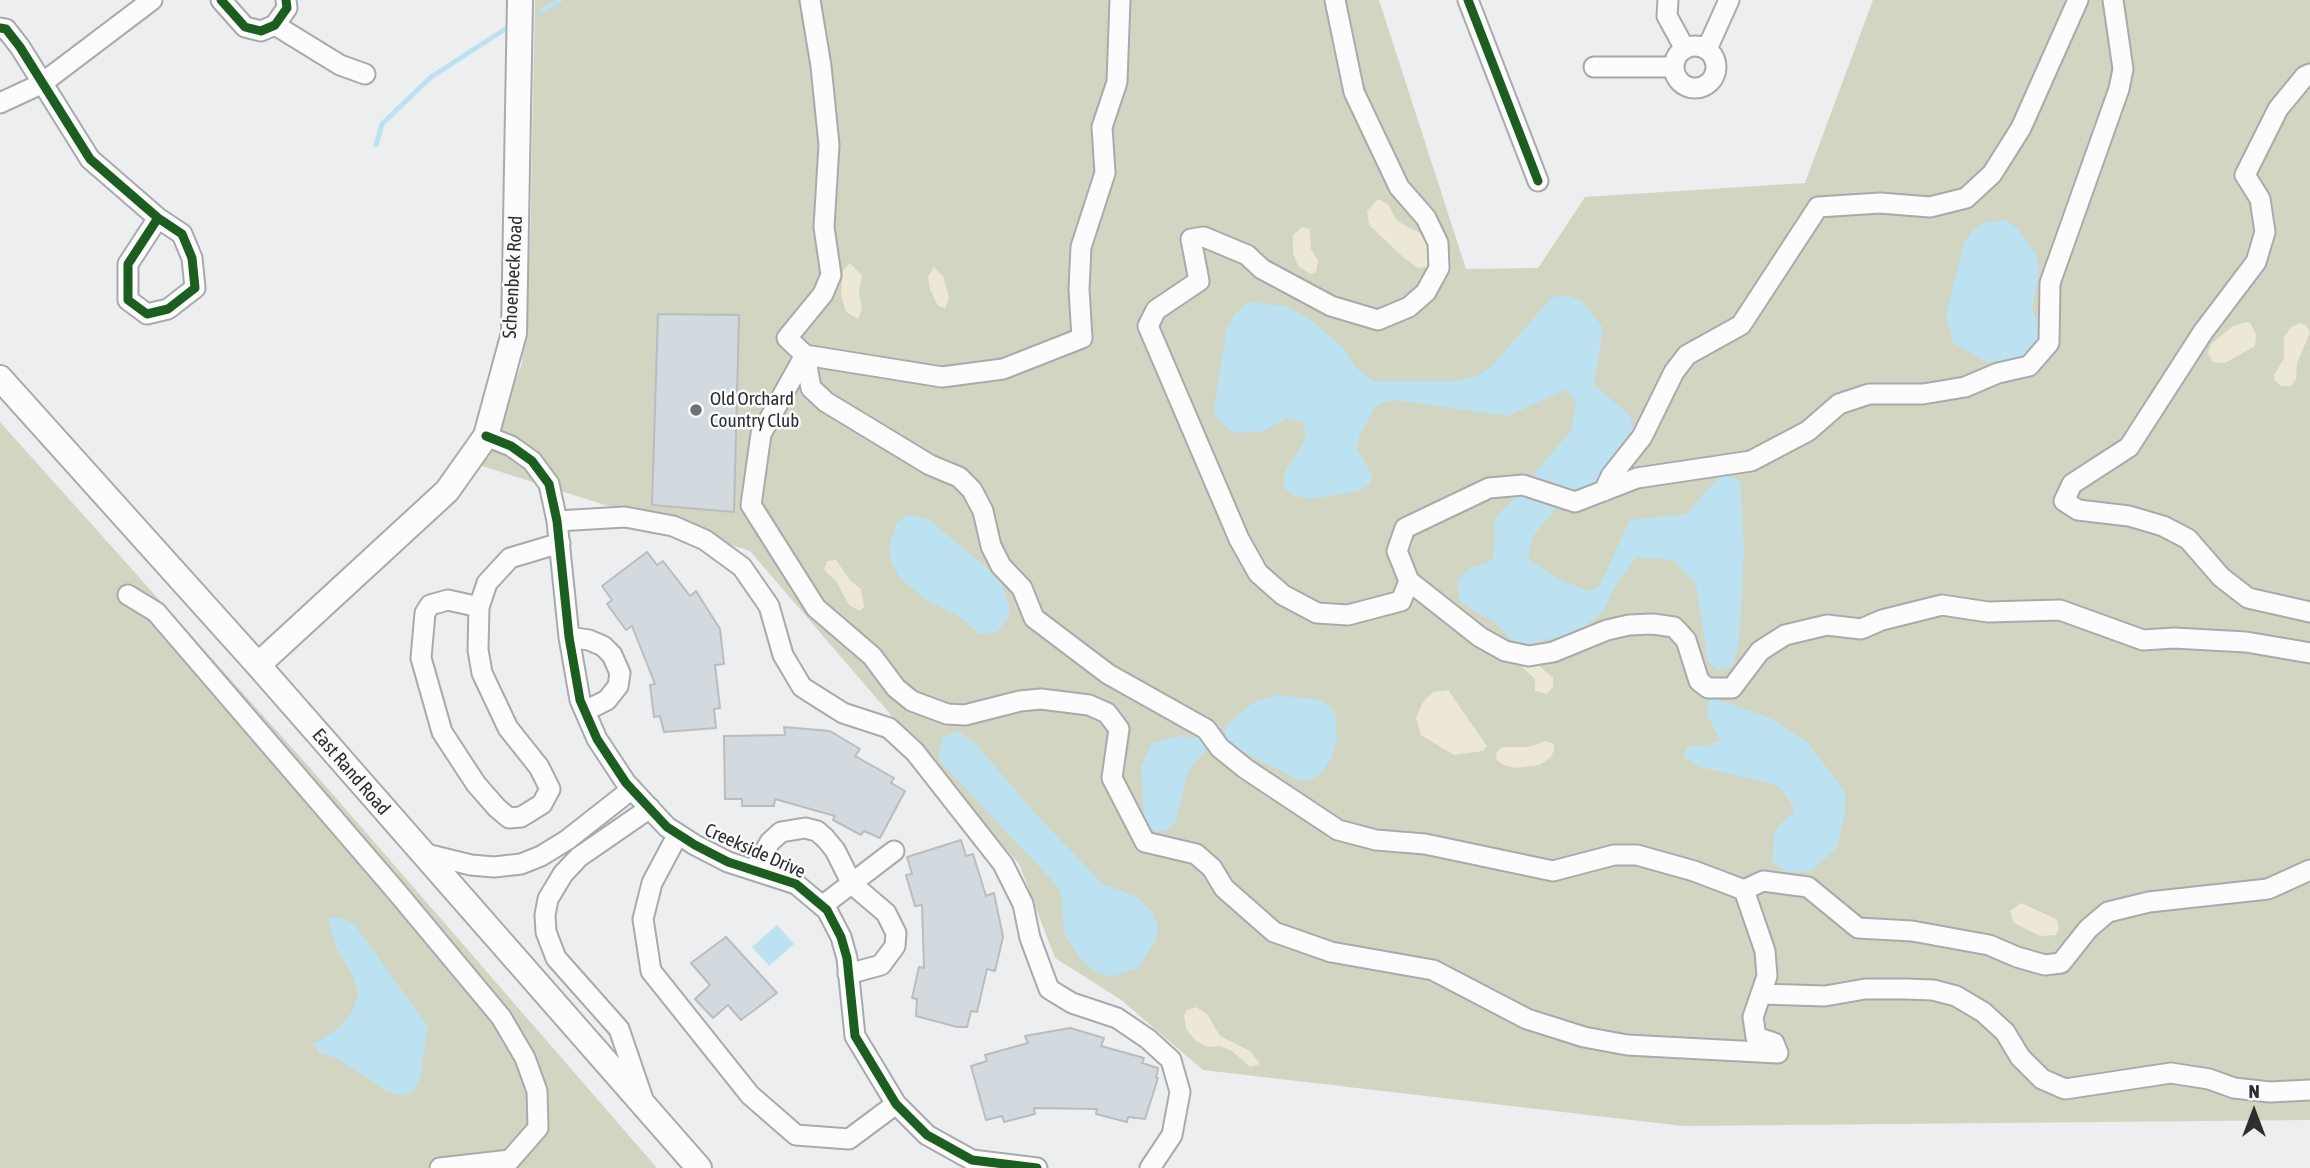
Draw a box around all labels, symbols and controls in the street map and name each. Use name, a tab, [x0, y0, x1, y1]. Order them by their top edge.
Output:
street label: Schoenbeck Road	[498, 215, 528, 339]
place label: Old Orchard Country Club	[710, 388, 799, 432]
marker: Old Orchard Country Club	[688, 402, 704, 418]
street label: East Rand Road	[307, 724, 395, 820]
street label: Creekside Drive	[701, 819, 809, 883]
north arrow	[2219, 1077, 2289, 1147]
text: N	[2248, 1080, 2260, 1102]

